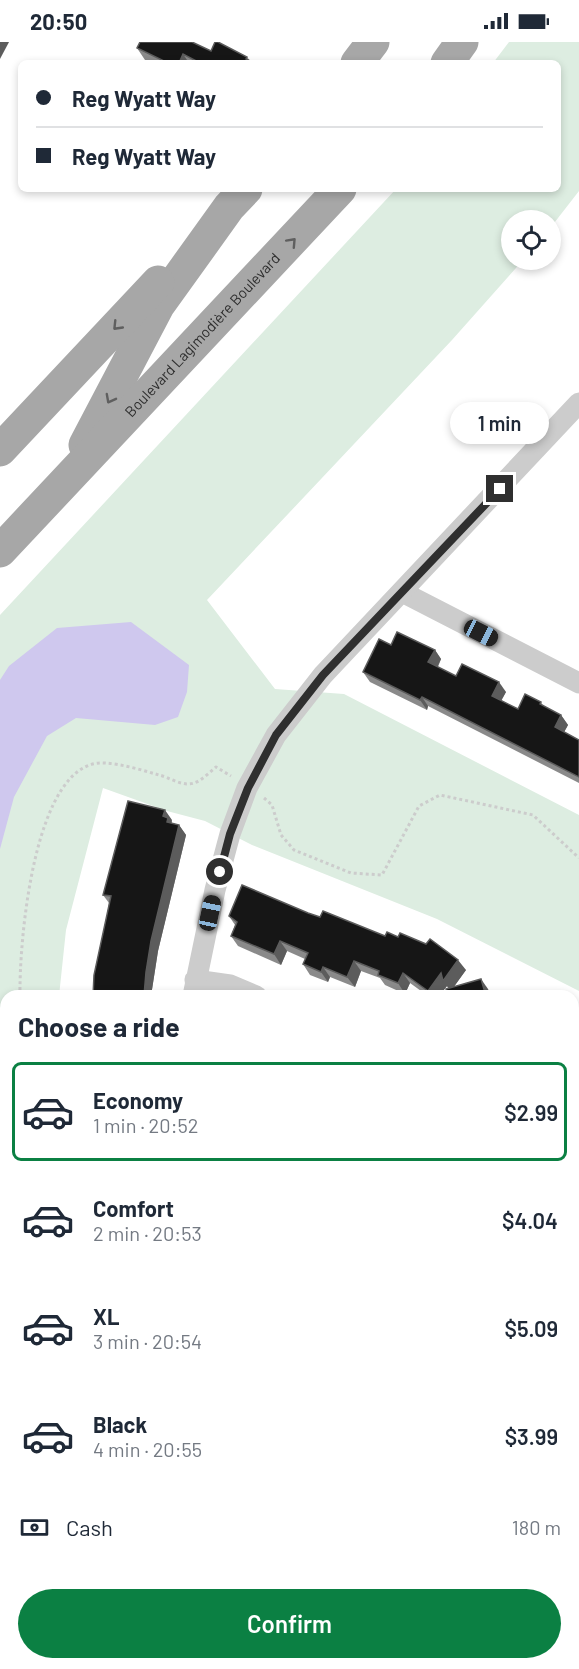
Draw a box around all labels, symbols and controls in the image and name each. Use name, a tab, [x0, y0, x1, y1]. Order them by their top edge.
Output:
text: 20:50	[30, 8, 87, 34]
text: Reg Wyatt Way	[72, 85, 216, 111]
text: Reg Wyatt Way	[72, 143, 216, 169]
map controls	[501, 210, 561, 270]
button: locate	[501, 210, 561, 270]
one-way arrow	[285, 238, 296, 249]
street label: Boulevard Lagimodière Boulevard	[121, 249, 283, 420]
one-way arrow	[113, 318, 124, 329]
one-way arrow	[105, 392, 117, 403]
callout: 1 min	[450, 402, 550, 444]
text: 1 min	[478, 411, 521, 435]
route end	[486, 475, 513, 502]
car	[461, 617, 501, 649]
route start	[206, 858, 233, 885]
car	[197, 894, 223, 932]
text: Choose a ride	[18, 1010, 180, 1042]
icon: car	[21, 1085, 75, 1139]
text: Economy	[93, 1087, 183, 1113]
text: $2.99	[504, 1099, 558, 1125]
text: 1 min · 20:52	[93, 1113, 198, 1137]
icon: car	[21, 1193, 75, 1247]
text: Comfort	[93, 1195, 174, 1221]
text: $4.04	[502, 1207, 558, 1233]
text: 2 min · 20:53	[93, 1221, 202, 1245]
icon: car	[21, 1301, 75, 1355]
text: XL	[93, 1303, 119, 1329]
text: $5.09	[504, 1315, 558, 1341]
text: 3 min · 20:54	[93, 1329, 202, 1353]
icon: car	[21, 1409, 75, 1463]
text: Black	[93, 1411, 147, 1437]
text: $3.99	[505, 1423, 558, 1449]
text: 4 min · 20:55	[93, 1437, 202, 1461]
icon: cash	[18, 1511, 51, 1544]
text: Cash	[66, 1514, 113, 1540]
text: 180 m	[512, 1515, 561, 1539]
button: Confirm	[18, 1589, 561, 1658]

